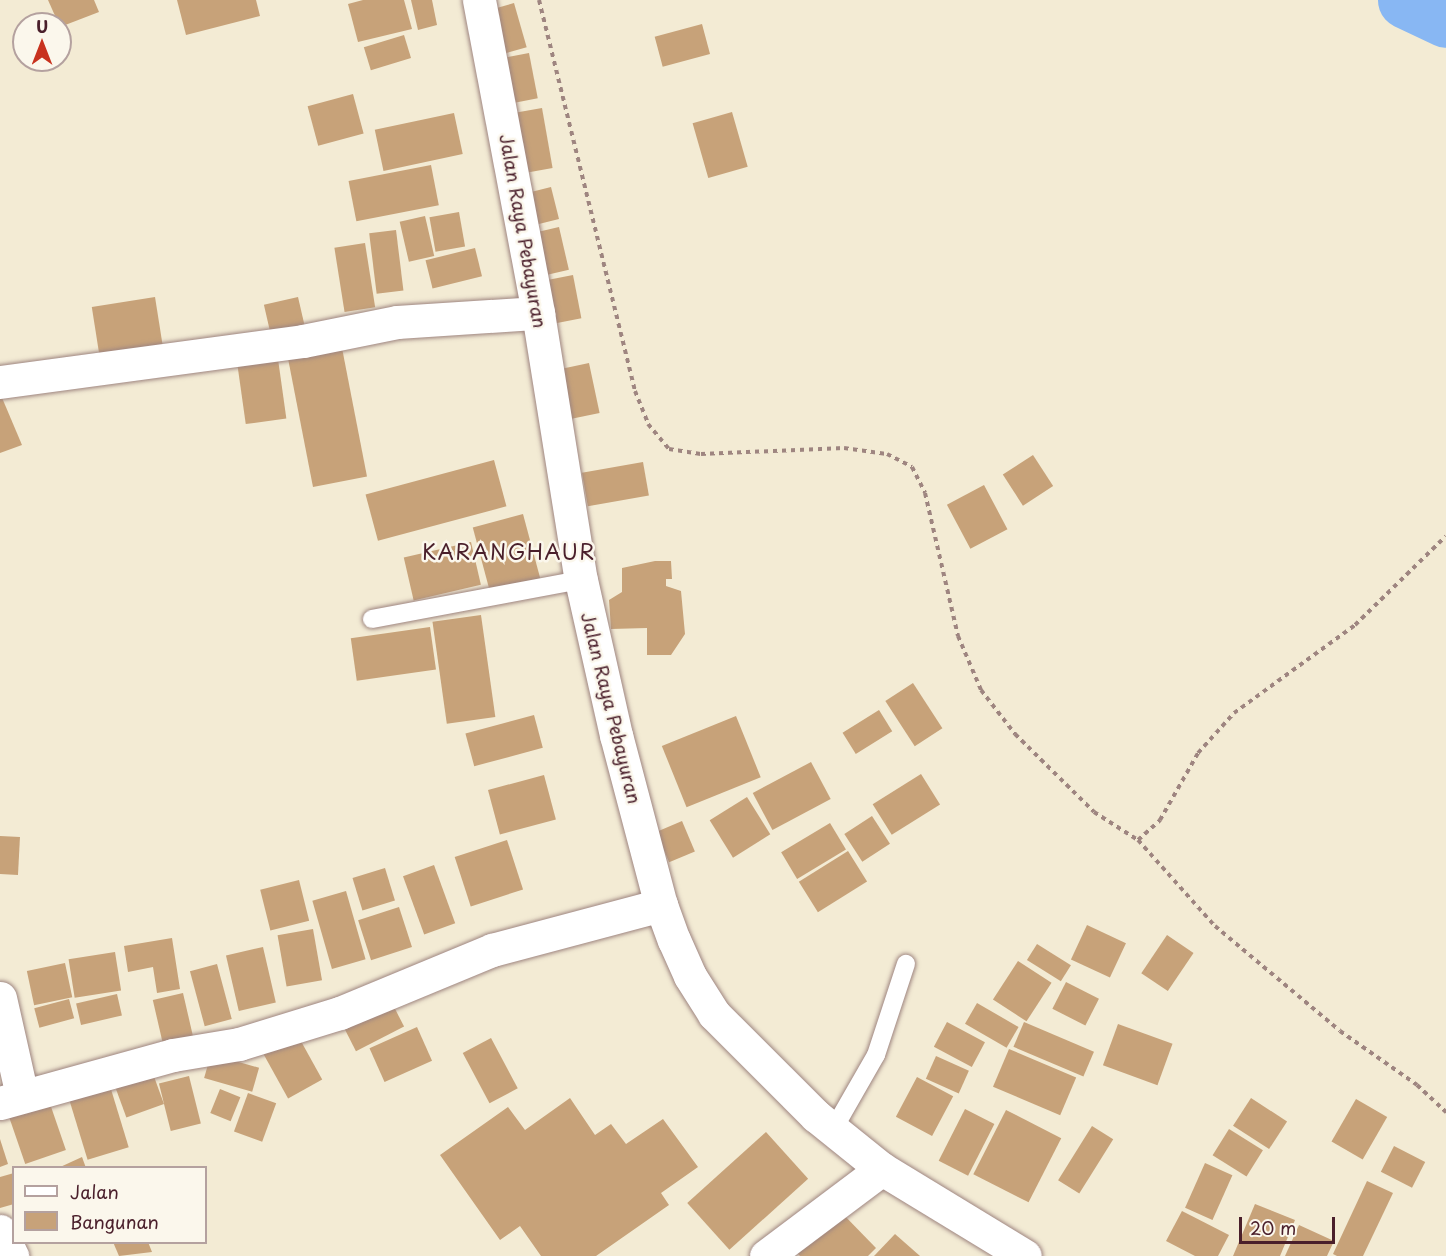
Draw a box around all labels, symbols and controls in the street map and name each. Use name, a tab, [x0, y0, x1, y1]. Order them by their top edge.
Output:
north arrow	[12, 12, 72, 72]
text: U	[36, 14, 48, 38]
street label: Jalan Raya Pebayuran	[495, 132, 551, 330]
district label: KARANGHAUR	[423, 538, 595, 564]
street label: Jalan Raya Pebayuran	[577, 610, 645, 806]
legend	[12, 1166, 207, 1244]
text: Jalan	[70, 1178, 119, 1205]
scale bar	[1242, 1205, 1338, 1243]
text: Bangunan	[70, 1208, 159, 1235]
text: 20 m	[1250, 1214, 1296, 1241]

